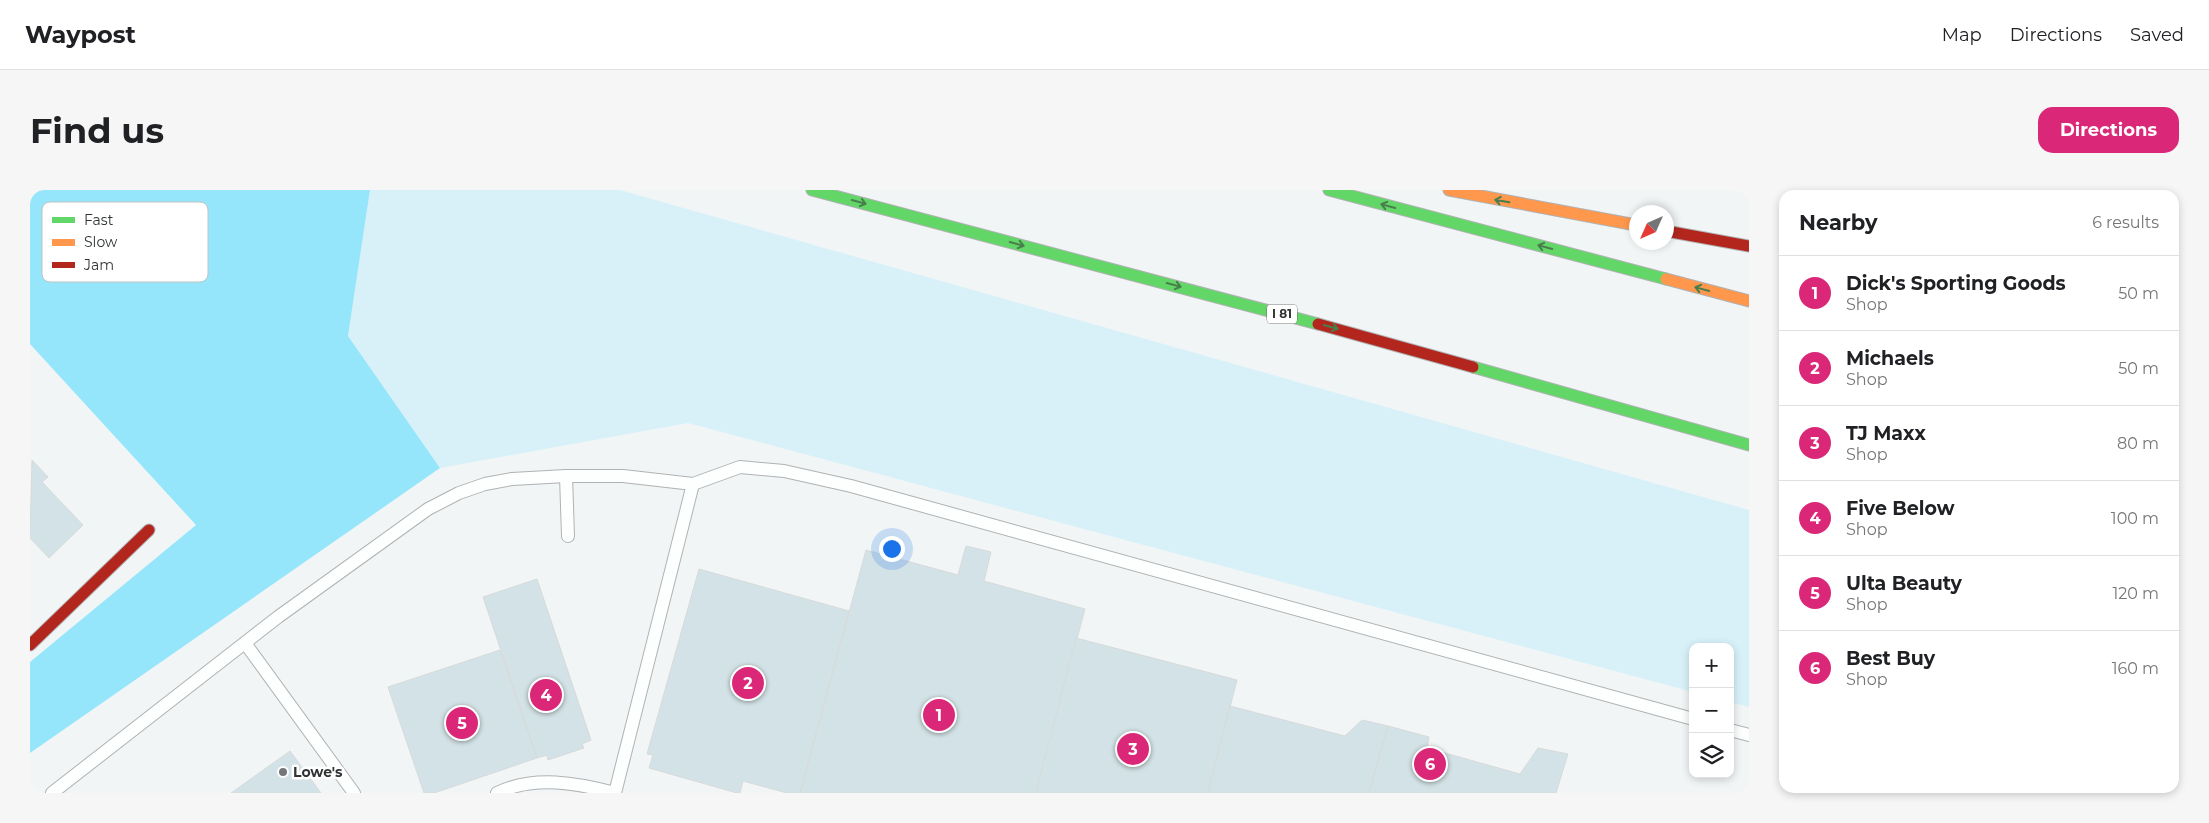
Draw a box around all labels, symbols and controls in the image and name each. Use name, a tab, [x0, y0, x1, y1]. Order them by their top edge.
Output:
text: Waypost	[25, 20, 136, 49]
text: Map	[1942, 24, 1982, 46]
text: Directions	[2010, 24, 2102, 46]
text: Saved	[2130, 24, 2184, 46]
button: Directions	[2038, 107, 2179, 153]
text: Find us	[30, 109, 164, 152]
one-way arrow	[1495, 195, 1511, 205]
one-way arrow	[851, 198, 867, 208]
one-way arrow	[1380, 200, 1396, 210]
legend	[42, 202, 208, 282]
north arrow	[1629, 205, 1674, 250]
text: Nearby	[1799, 210, 1878, 235]
text: Fast	[84, 211, 114, 229]
text: 6 results	[2092, 213, 2159, 232]
text: Slow	[84, 233, 118, 251]
one-way arrow	[1008, 240, 1024, 249]
one-way arrow	[1537, 242, 1553, 252]
text: Jam	[83, 256, 114, 274]
text: Dick's Sporting Goods	[1846, 272, 2066, 295]
one-way arrow	[1165, 281, 1181, 291]
one-way arrow	[1694, 284, 1710, 293]
text: 1	[1812, 284, 1818, 303]
text: 50 m	[2118, 284, 2159, 303]
text: Shop	[1846, 295, 1888, 314]
road number: I 81	[1267, 305, 1297, 324]
one-way arrow	[1322, 323, 1338, 332]
text: Michaels	[1846, 347, 1934, 370]
text: 2	[1810, 359, 1820, 378]
text: 50 m	[2118, 359, 2159, 378]
text: Shop	[1846, 370, 1888, 389]
text: TJ Maxx	[1846, 422, 1926, 445]
text: 3	[1810, 434, 1820, 453]
text: 80 m	[2117, 434, 2159, 453]
text: Shop	[1846, 445, 1888, 464]
text: Five Below	[1846, 497, 1955, 520]
text: 4	[1809, 509, 1821, 528]
text: 100 m	[2111, 509, 2159, 528]
text: Shop	[1846, 520, 1888, 539]
your location	[879, 536, 905, 562]
text: Ulta Beauty	[1846, 572, 1962, 595]
text: 5	[1810, 584, 1820, 603]
text: 120 m	[2112, 584, 2159, 603]
text: Shop	[1846, 595, 1888, 614]
map controls	[1689, 643, 1734, 778]
button: +	[1689, 643, 1734, 688]
text: Best Buy	[1846, 647, 1935, 670]
text: 6	[1810, 659, 1820, 678]
text: 160 m	[2112, 659, 2159, 678]
pin: 2	[732, 664, 764, 702]
text: Shop	[1846, 670, 1888, 689]
pin: 4	[530, 676, 562, 714]
button: −	[1689, 688, 1734, 733]
pin: 1	[923, 696, 955, 734]
pin: 5	[446, 704, 478, 742]
pin: 3	[1117, 730, 1149, 768]
button: layers	[1689, 733, 1734, 778]
pin: 6	[1414, 745, 1446, 783]
place label: Lowe's	[293, 763, 343, 781]
marker: Lowe's	[277, 766, 289, 778]

